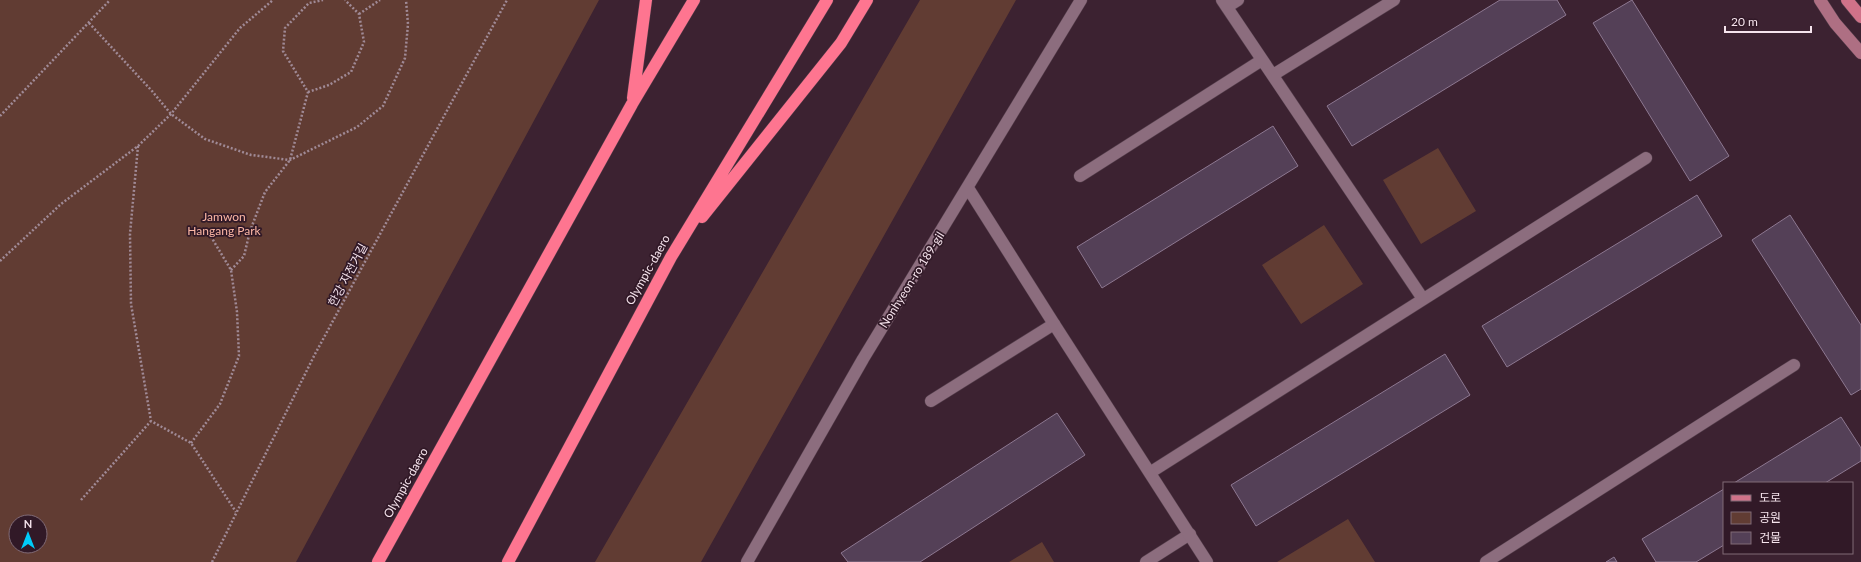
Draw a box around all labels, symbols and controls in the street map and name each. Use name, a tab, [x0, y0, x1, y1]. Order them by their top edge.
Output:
scale bar	[1725, 8, 1811, 34]
text: 20 m	[1731, 14, 1758, 29]
park label: Jamwon Hangang Park	[187, 209, 262, 238]
street label: Nonhyeon-ro 189-gil	[876, 229, 947, 331]
street label: Olympic-daero	[622, 232, 673, 308]
street label: 한강 자전거길	[325, 241, 370, 309]
street label: Olympic-daero	[380, 445, 431, 521]
legend	[1723, 482, 1853, 554]
text: 도로	[1759, 490, 1781, 505]
text: 공원	[1759, 510, 1781, 525]
north arrow	[8, 514, 48, 554]
text: N	[24, 517, 32, 530]
text: 건물	[1759, 530, 1781, 545]

